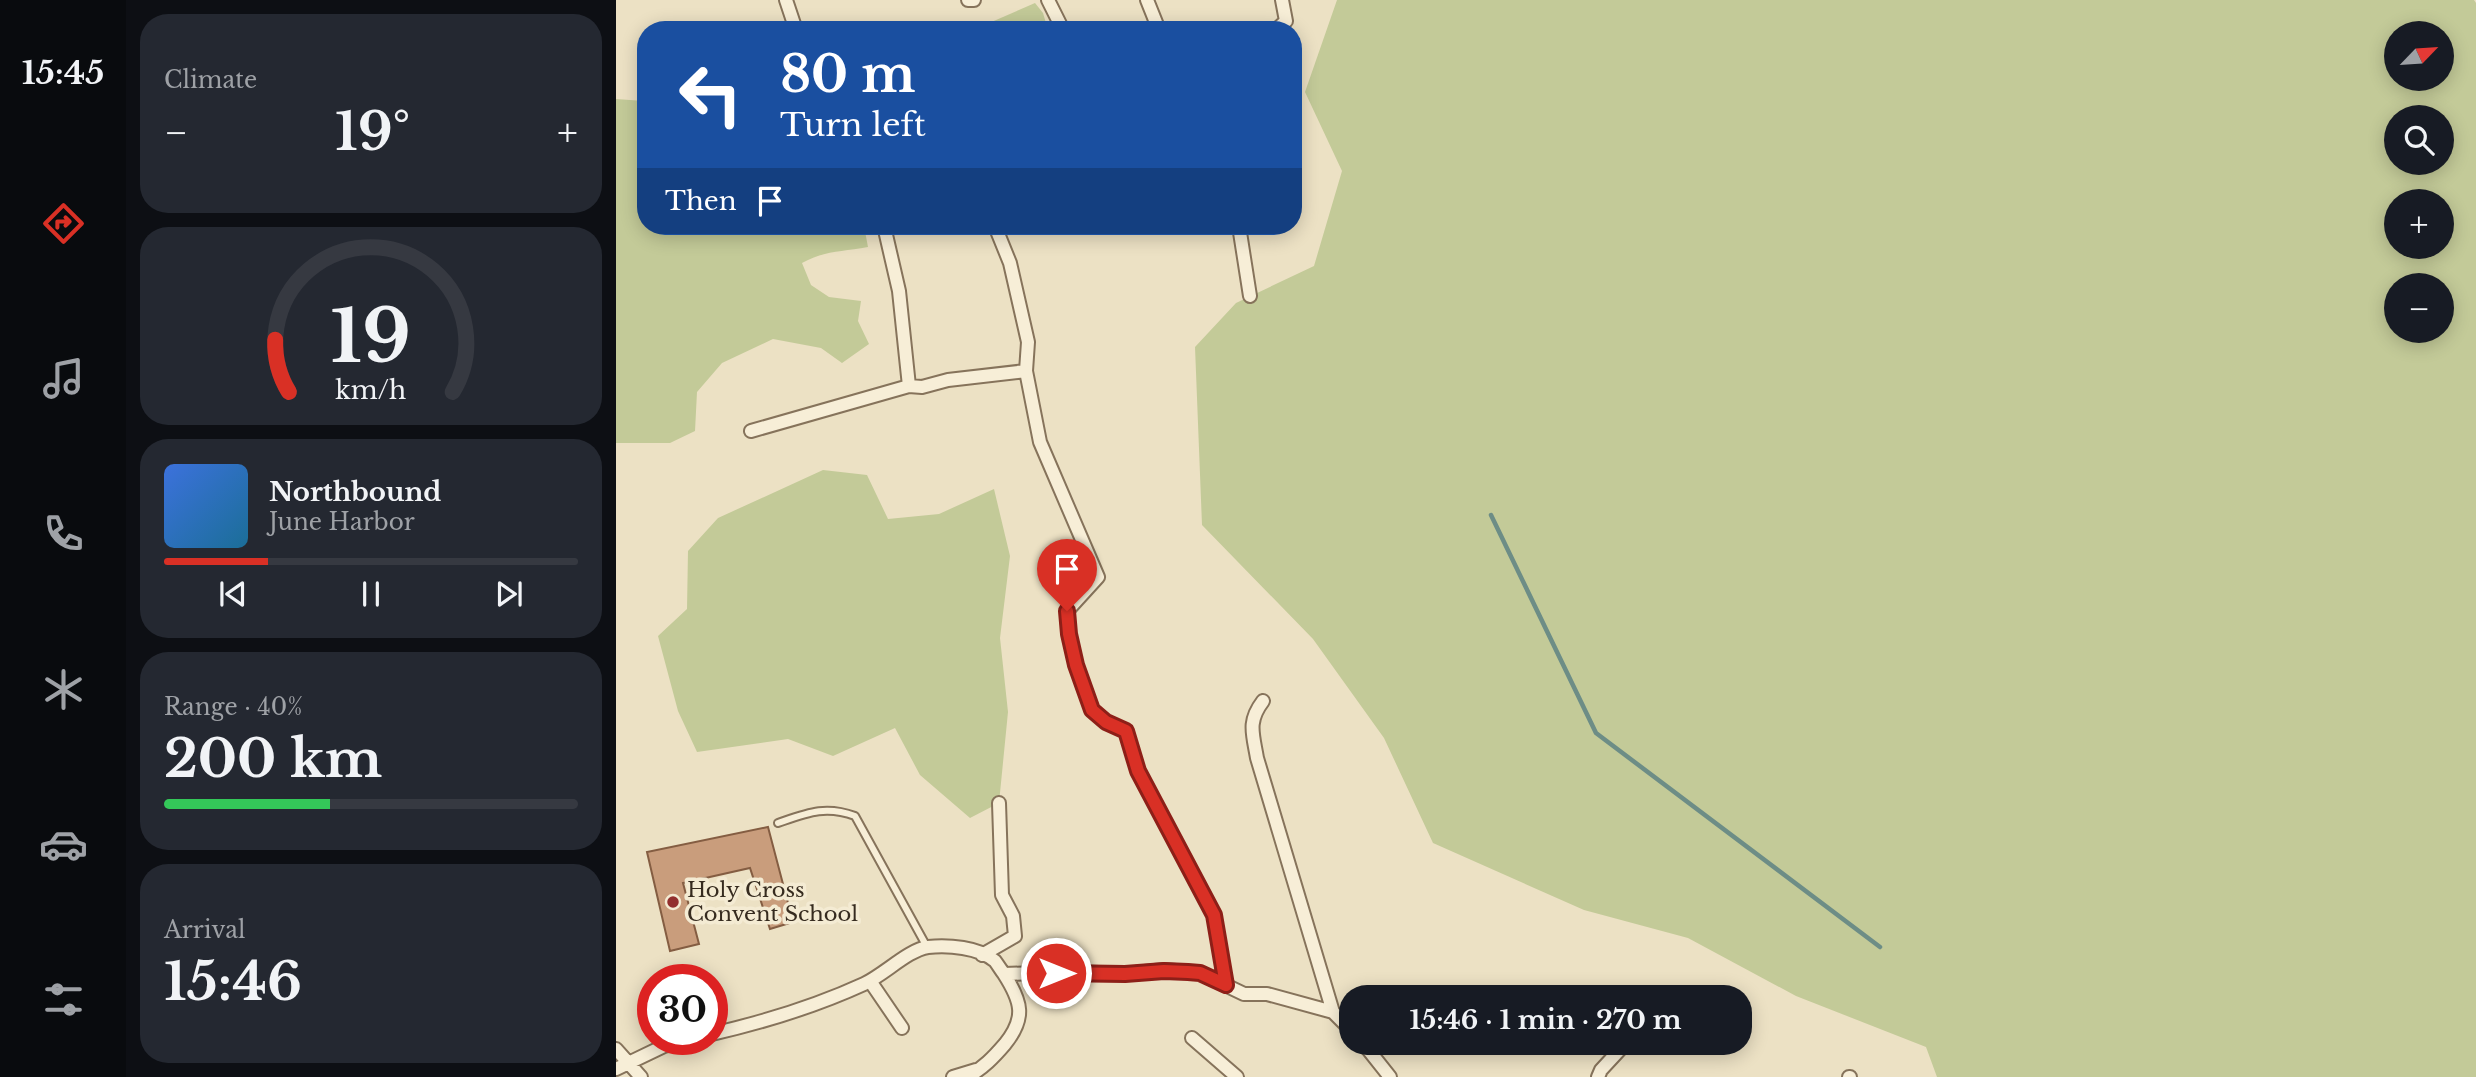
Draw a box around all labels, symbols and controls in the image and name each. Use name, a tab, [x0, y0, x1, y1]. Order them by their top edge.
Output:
north arrow	[2384, 21, 2454, 91]
map controls	[2384, 21, 2454, 343]
text: 80 m	[780, 44, 915, 105]
icon: left	[665, 49, 756, 140]
text: 15:45	[22, 53, 104, 93]
text: Climate	[164, 66, 257, 94]
text: 19°	[335, 100, 410, 164]
text: Turn left	[780, 105, 926, 145]
button: search	[2384, 105, 2454, 175]
text: −	[164, 109, 188, 156]
text: +	[557, 109, 578, 156]
icon: arrive	[751, 182, 789, 220]
text: Then	[665, 185, 737, 217]
button: +	[2384, 189, 2454, 259]
icon: directions	[39, 199, 88, 248]
button: −	[2384, 273, 2454, 343]
text: 19	[331, 291, 411, 382]
icon: music	[39, 354, 88, 403]
text: km/h	[336, 375, 406, 406]
text: Northbound	[269, 476, 441, 508]
text: June Harbor	[269, 508, 415, 536]
icon: phone	[39, 509, 88, 558]
pin	[1037, 539, 1097, 611]
icon: arrive	[1048, 550, 1086, 588]
icon: previous	[214, 575, 252, 613]
icon: pause	[352, 575, 390, 613]
icon: next	[490, 575, 528, 613]
icon: climate	[39, 665, 88, 714]
text: Range · 40%	[164, 693, 303, 721]
text: 200 km	[164, 727, 382, 791]
icon: car	[39, 820, 88, 869]
place label: Holy Cross Convent School	[687, 877, 858, 927]
marker: Holy Cross Convent School	[665, 894, 681, 910]
text: Arrival	[164, 916, 245, 944]
position arrow	[1019, 936, 1093, 1010]
text: 15:46	[164, 950, 302, 1014]
speed limit sign: 30	[637, 964, 728, 1055]
icon: filters	[39, 975, 88, 1024]
text: 15:46 · 1 min · 270 m	[1409, 1004, 1682, 1036]

